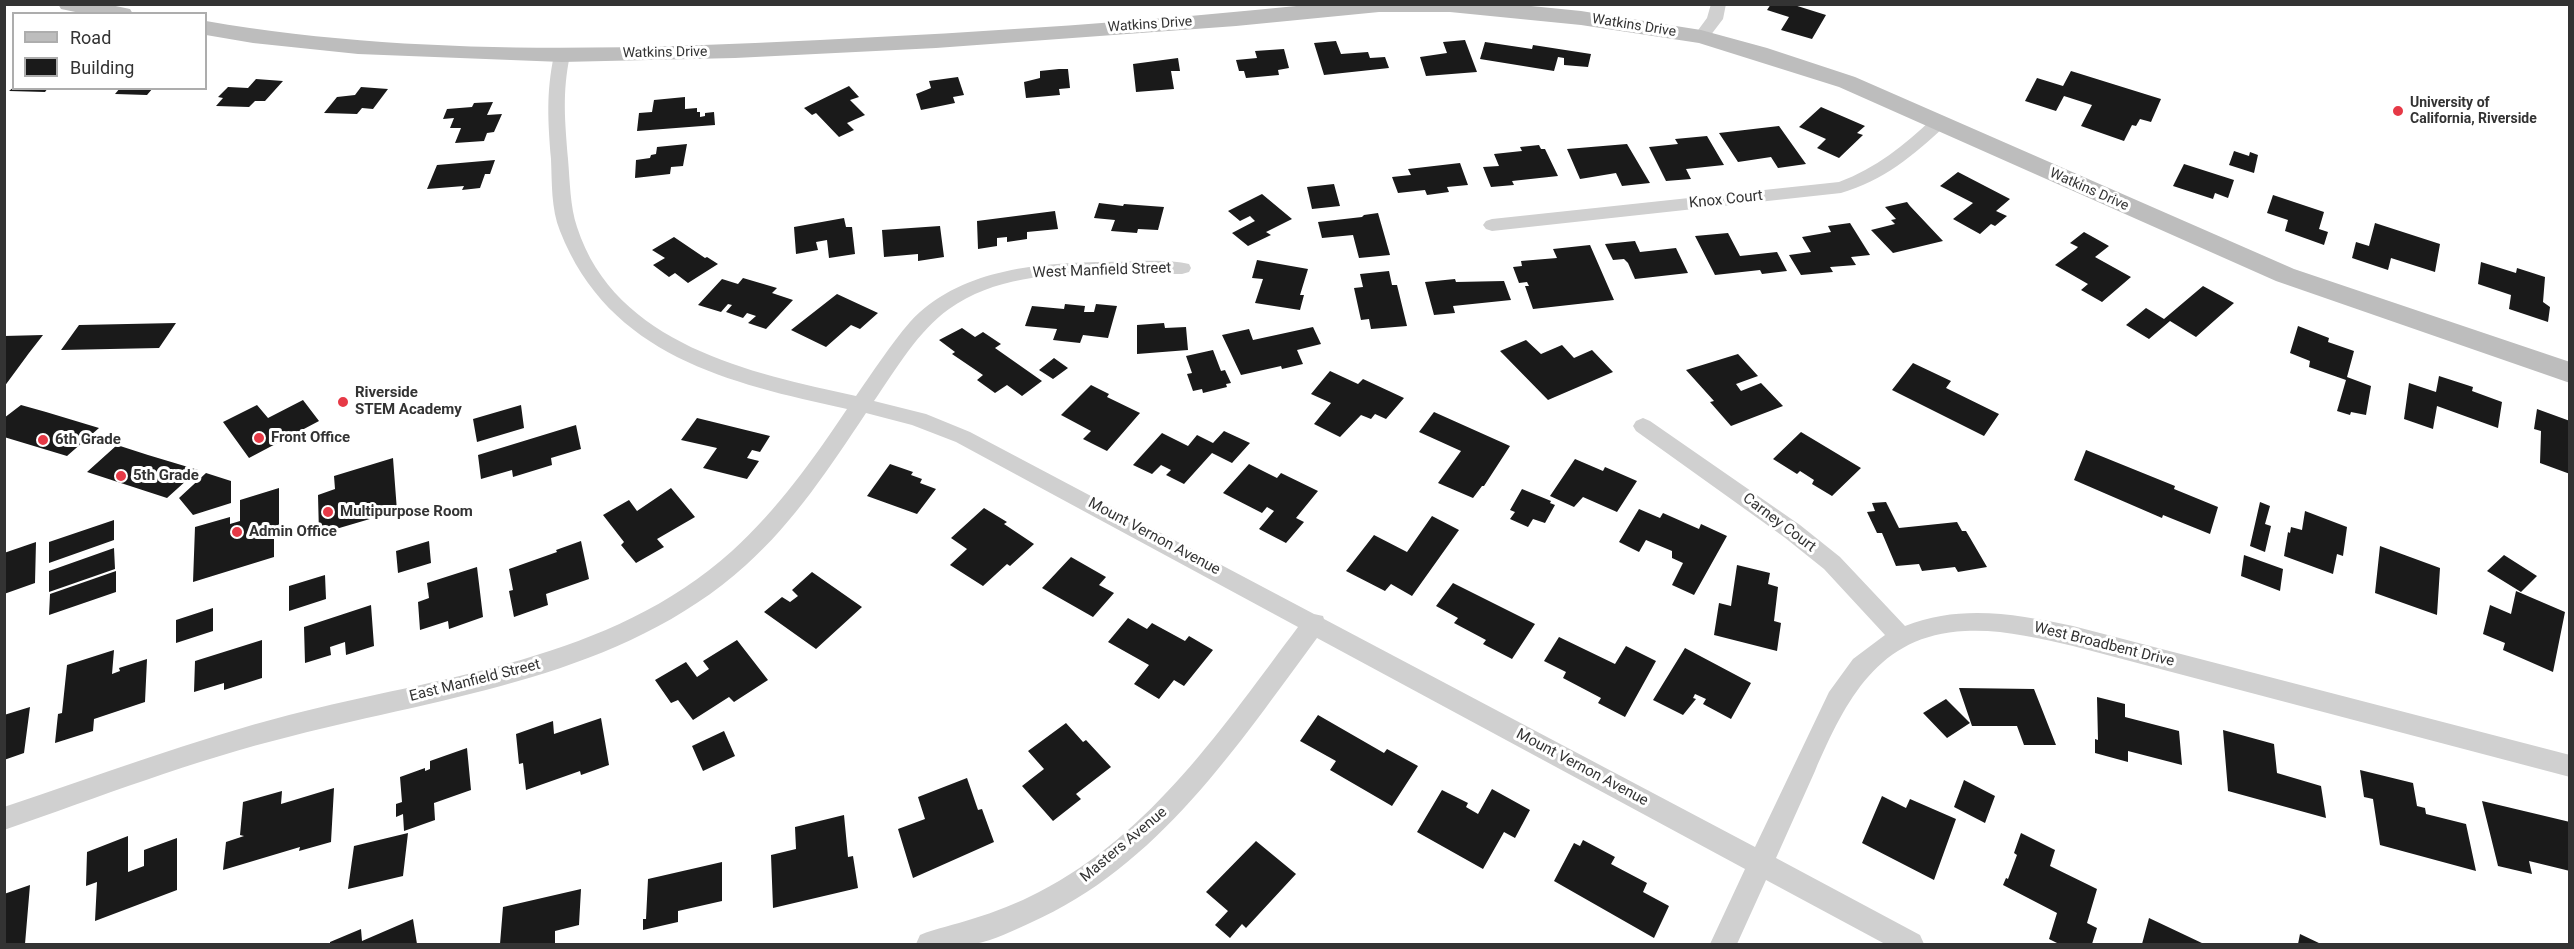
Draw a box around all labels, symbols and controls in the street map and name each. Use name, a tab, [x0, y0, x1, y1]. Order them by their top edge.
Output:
street label: Watkins Drive	[1591, 11, 1677, 41]
legend	[12, 12, 207, 90]
street label: Watkins Drive	[1107, 14, 1193, 36]
text: Road	[70, 27, 111, 48]
street label: Watkins Drive	[622, 44, 708, 62]
text: Building	[70, 57, 134, 78]
place label: University of California, Riverside	[2410, 95, 2537, 128]
marker: University of California, Riverside	[2391, 104, 2405, 118]
street label: Watkins Drive	[2047, 165, 2131, 215]
street label: Knox Court	[1688, 187, 1764, 213]
street label: West Manfield Street	[1032, 260, 1172, 282]
place label: Riverside STEM Academy	[355, 384, 462, 419]
marker: Riverside STEM Academy	[336, 395, 350, 409]
place label: Front Office	[271, 429, 350, 447]
place label: 6th Grade	[55, 431, 121, 449]
marker: Front Office	[252, 431, 266, 445]
marker: 6th Grade	[36, 433, 50, 447]
place label: 5th Grade	[133, 467, 199, 485]
marker: 5th Grade	[114, 469, 128, 483]
street label: Carney Court	[1739, 490, 1819, 556]
street label: Mount Vernon Avenue	[1085, 495, 1223, 579]
place label: Multipurpose Room	[340, 503, 473, 521]
marker: Multipurpose Room	[321, 505, 335, 519]
place label: Admin Office	[249, 523, 337, 541]
marker: Admin Office	[230, 525, 244, 539]
street label: West Broadbent Drive	[2032, 619, 2176, 671]
street label: East Manfield Street	[408, 656, 542, 706]
street label: Mount Vernon Avenue	[1513, 726, 1651, 810]
street label: Masters Avenue	[1077, 804, 1171, 886]

